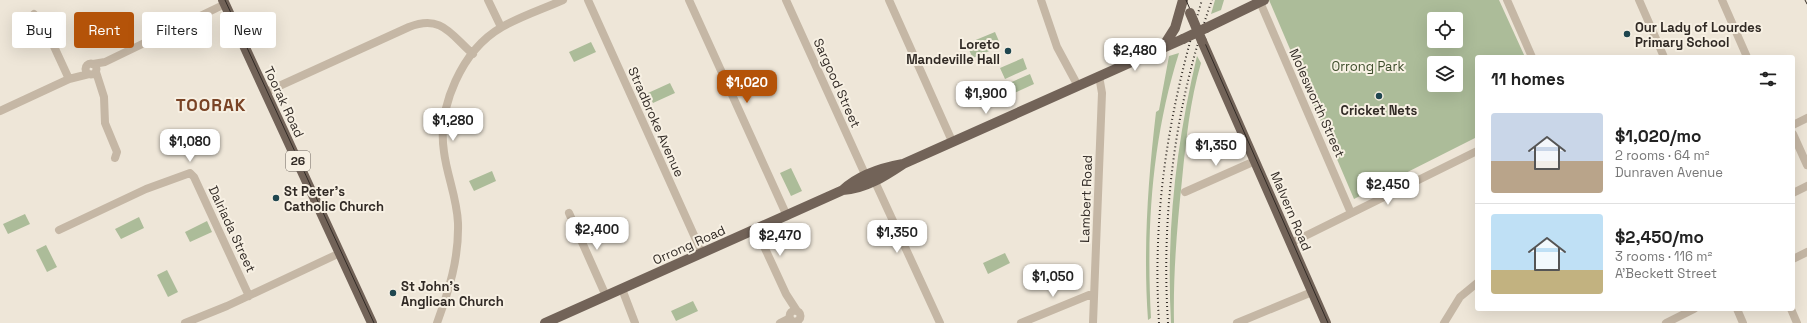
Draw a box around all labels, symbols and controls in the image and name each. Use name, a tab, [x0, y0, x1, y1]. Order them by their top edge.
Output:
chip: Buy	[12, 12, 66, 48]
chip: Rent	[74, 12, 134, 48]
chip: Filters	[142, 12, 212, 48]
chip: New	[220, 12, 276, 48]
map controls	[1427, 12, 1463, 92]
button: locate	[1427, 12, 1463, 48]
place label: Our Lady of Lourdes Primary School	[1635, 19, 1762, 51]
marker: Our Lady of Lourdes Primary School	[1622, 29, 1632, 39]
street label: Sargood Street	[810, 36, 864, 130]
place label: Loreto Mandeville Hall	[906, 36, 1000, 68]
pin: $2,480	[1102, 38, 1168, 72]
text: $2,480	[1113, 42, 1157, 59]
marker: Loreto Mandeville Hall	[1003, 46, 1013, 56]
street label: Molesworth Street	[1285, 46, 1349, 160]
button: layers	[1427, 56, 1463, 92]
park label: Orrong Park	[1332, 58, 1405, 75]
street label: Toorak Road	[260, 64, 308, 140]
street label: Stradbroke Avenue	[624, 64, 688, 180]
text: 11 homes	[1491, 68, 1565, 90]
icon: filters	[1757, 68, 1779, 90]
pin: $1,020	[714, 70, 780, 104]
text: $1,020	[726, 74, 768, 91]
pin: $1,900	[953, 81, 1019, 115]
text: $1,900	[965, 85, 1007, 102]
marker: Cricket Nets	[1374, 91, 1384, 101]
district label: TOORAK	[176, 94, 246, 116]
place label: Cricket Nets	[1341, 102, 1418, 119]
pin: $1,280	[420, 108, 486, 142]
text: $1,280	[432, 112, 474, 129]
text: $1,020/mo	[1615, 125, 1701, 147]
pin: $1,080	[157, 129, 223, 163]
icon: home	[1523, 129, 1571, 177]
text: $1,080	[169, 133, 211, 150]
pin: $1,350	[1183, 133, 1249, 167]
text: $1,350	[1195, 137, 1237, 154]
text: 2 rooms · 64 m²	[1615, 147, 1709, 164]
road number: 26	[286, 151, 310, 171]
street label: Lambert Road	[1076, 155, 1096, 243]
text: Dunraven Avenue	[1615, 164, 1723, 181]
street label: Malvern Road	[1267, 169, 1315, 253]
pin: $2,450	[1355, 172, 1421, 206]
text: $2,450	[1366, 176, 1410, 193]
street label: Dalriada Street	[205, 183, 259, 275]
place label: St Peter's Catholic Church	[284, 183, 384, 215]
marker: St Peter's Catholic Church	[271, 193, 281, 203]
pin: $2,400	[564, 217, 630, 251]
pin: $1,350	[864, 220, 930, 254]
text: $2,400	[575, 221, 619, 238]
street label: Orrong Road	[650, 221, 728, 269]
pin: $2,470	[747, 223, 813, 257]
text: $1,350	[876, 224, 918, 241]
text: $2,450/mo	[1615, 226, 1704, 248]
text: $2,470	[759, 227, 801, 244]
icon: home	[1523, 230, 1571, 278]
text: 3 rooms · 116 m²	[1615, 248, 1712, 265]
pin: $1,050	[1020, 264, 1086, 298]
text: A'Beckett Street	[1615, 265, 1717, 282]
text: $1,050	[1032, 268, 1074, 285]
place label: St John's Anglican Church	[401, 278, 504, 310]
marker: St John's Anglican Church	[388, 288, 398, 298]

